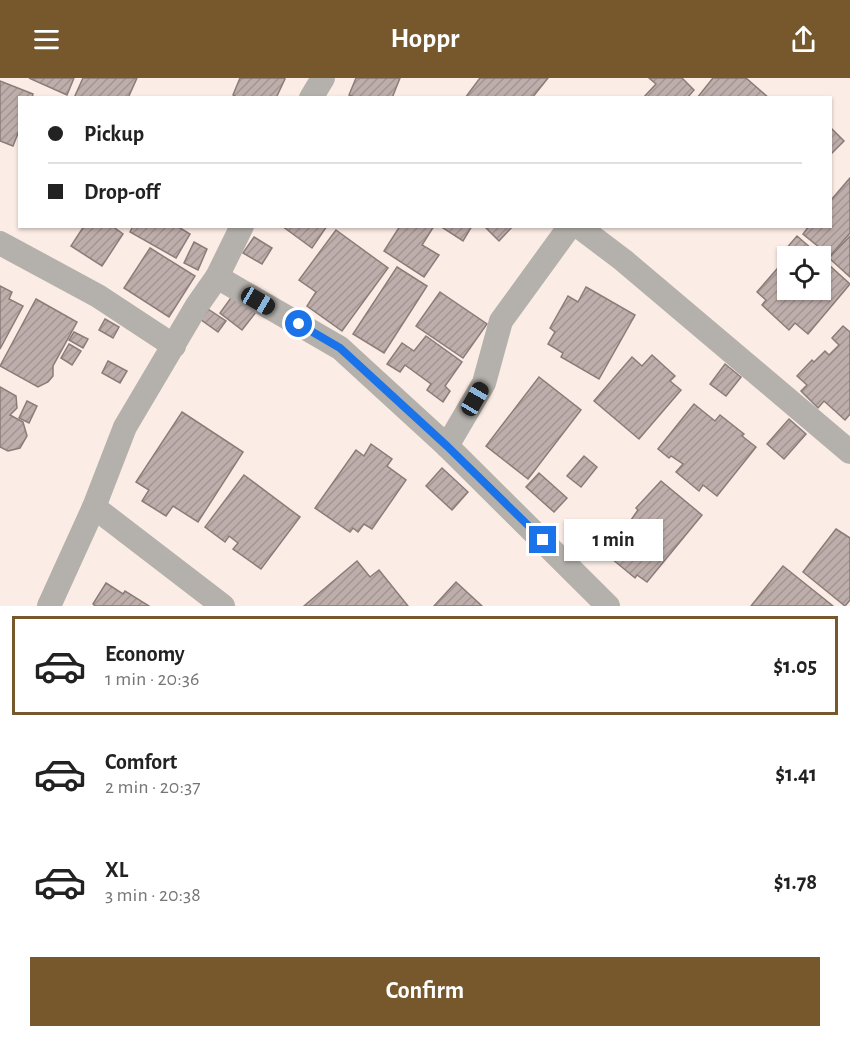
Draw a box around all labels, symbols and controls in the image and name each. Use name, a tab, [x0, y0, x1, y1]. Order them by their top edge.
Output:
icon: menu	[30, 23, 63, 56]
icon: share	[787, 23, 820, 56]
text: Hoppr	[391, 25, 459, 52]
text: Pickup	[84, 123, 144, 145]
text: Drop-off	[84, 181, 160, 203]
map controls	[777, 246, 831, 300]
button: locate	[777, 246, 831, 300]
car	[238, 284, 278, 318]
route start	[285, 310, 312, 337]
car	[458, 379, 492, 419]
callout: 1 min	[564, 519, 663, 561]
route end	[529, 526, 556, 553]
text: 1 min	[592, 530, 635, 550]
icon: car	[33, 639, 87, 693]
text: Economy	[105, 643, 185, 665]
text: $1.05	[773, 655, 817, 677]
text: 1 min · 20:36	[105, 669, 199, 689]
icon: car	[33, 747, 87, 801]
text: Comfort	[105, 751, 177, 773]
text: $1.41	[775, 763, 817, 785]
text: 2 min · 20:37	[105, 777, 201, 797]
icon: car	[33, 855, 87, 909]
text: XL	[105, 859, 128, 881]
text: $1.78	[774, 871, 817, 893]
text: 3 min · 20:38	[105, 885, 201, 905]
button: Confirm	[30, 957, 820, 1026]

